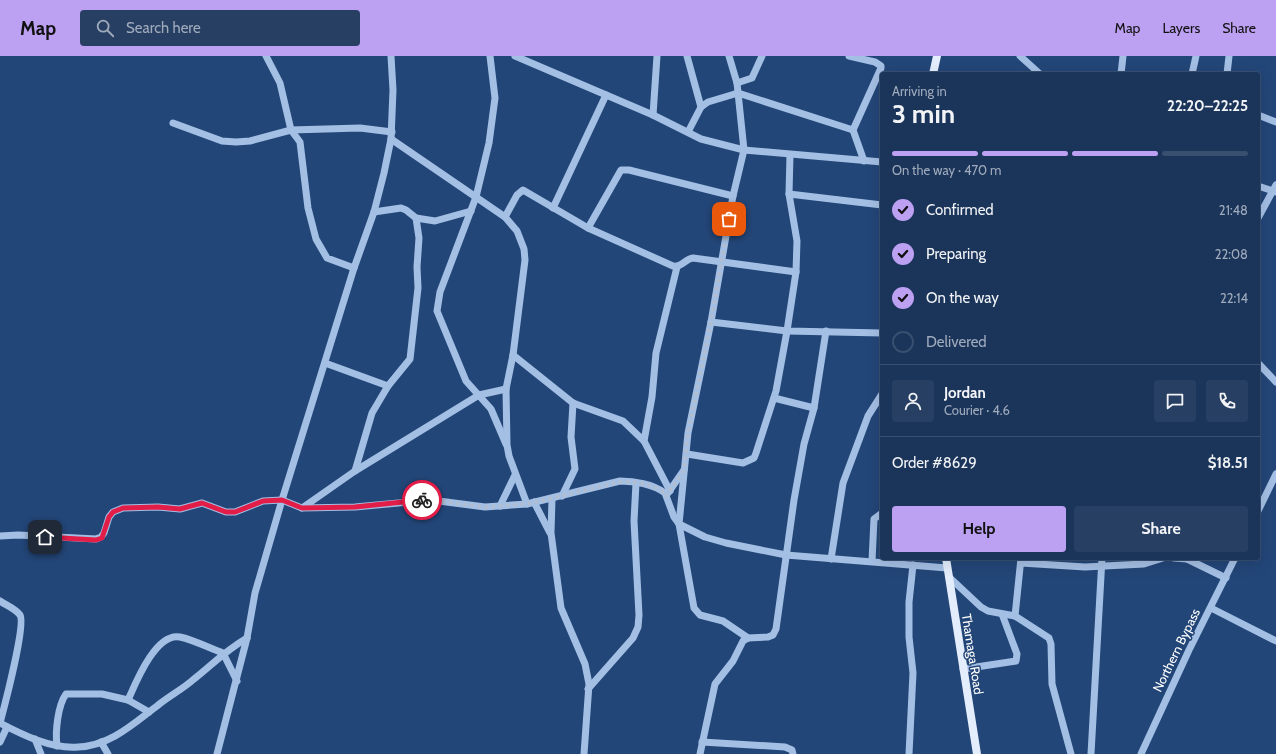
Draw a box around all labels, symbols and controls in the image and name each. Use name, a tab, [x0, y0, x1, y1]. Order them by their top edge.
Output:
search box	[80, 10, 360, 46]
text: Map	[20, 17, 56, 40]
icon: search	[94, 17, 116, 39]
text: Search here	[126, 19, 201, 37]
text: Map	[1115, 19, 1140, 37]
text: Layers	[1162, 19, 1200, 37]
text: Share	[1222, 19, 1256, 37]
text: Arriving in	[892, 83, 947, 99]
text: 22:20–22:25	[1167, 97, 1248, 115]
text: 3 min	[892, 98, 955, 130]
text: On the way · 470 m	[892, 162, 1001, 178]
icon: check	[892, 199, 914, 221]
text: Confirmed	[926, 201, 994, 219]
pin	[712, 202, 746, 236]
text: 21:48	[1219, 202, 1248, 218]
icon: bag	[718, 208, 740, 230]
icon: check	[892, 243, 914, 265]
text: Preparing	[926, 245, 986, 263]
text: 22:08	[1215, 246, 1248, 262]
icon: check	[892, 287, 914, 309]
text: On the way	[926, 289, 999, 307]
text: 22:14	[1220, 290, 1248, 306]
text: Delivered	[926, 333, 987, 351]
button: person	[892, 380, 934, 422]
button: chat	[1154, 380, 1196, 422]
button: phone	[1206, 380, 1248, 422]
text: Jordan	[944, 384, 986, 402]
text: Courier · 4.6	[944, 402, 1010, 418]
text: Order #8629	[892, 454, 977, 472]
text: $18.51	[1208, 454, 1248, 472]
courier	[402, 480, 442, 520]
icon: bike	[411, 489, 433, 511]
button: Help	[892, 506, 1066, 552]
button: Share	[1074, 506, 1248, 552]
pin	[28, 520, 62, 554]
icon: home	[34, 526, 56, 548]
street label: Northern Bypass	[1149, 605, 1203, 694]
street label: Thamaga Road	[959, 612, 987, 696]

